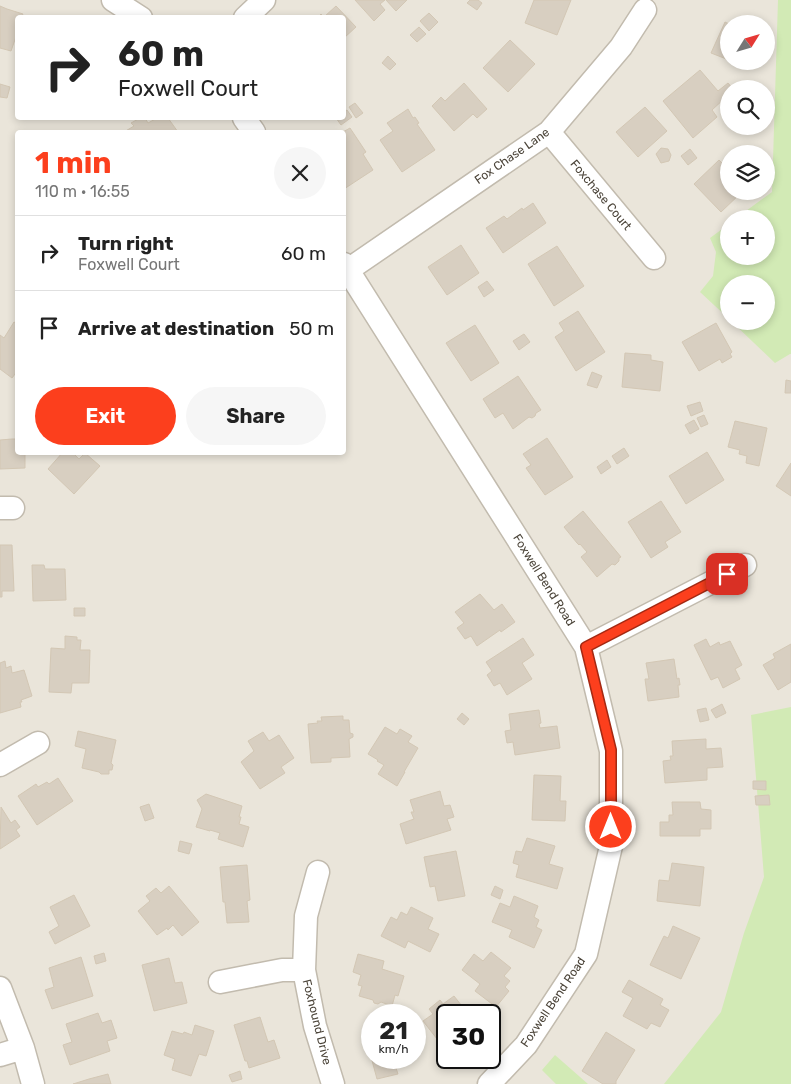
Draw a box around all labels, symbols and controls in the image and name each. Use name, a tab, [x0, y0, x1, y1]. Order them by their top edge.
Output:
north arrow	[720, 15, 775, 70]
map controls	[720, 15, 775, 330]
text: 60 m	[118, 33, 204, 75]
icon: right	[35, 35, 100, 100]
text: Foxwell Court	[118, 75, 258, 102]
button: search	[720, 80, 775, 135]
street label: Fox Chase Lane	[472, 125, 552, 187]
text: 1 min	[35, 145, 112, 181]
button: layers	[720, 145, 775, 200]
button: close	[274, 147, 326, 199]
street label: Foxchase Court	[567, 157, 635, 233]
text: 110 m · 16:55	[35, 182, 130, 201]
button: +	[720, 210, 775, 265]
text: Turn right	[78, 232, 173, 255]
icon: right	[35, 239, 63, 267]
text: 60 m	[281, 242, 326, 265]
text: Foxwell Court	[78, 255, 180, 274]
button: −	[720, 275, 775, 330]
icon: arrive	[35, 314, 63, 342]
text: Arrive at destination	[78, 317, 274, 340]
text: 50 m	[289, 317, 334, 340]
button: Exit	[35, 387, 176, 445]
button: Share	[186, 387, 326, 445]
street label: Foxwell Bend Road	[510, 532, 578, 628]
pin	[706, 553, 748, 595]
icon: arrive	[713, 560, 741, 588]
position arrow	[584, 800, 636, 852]
street label: Foxwell Bend Road	[518, 954, 588, 1050]
street label: Foxhound Drive	[300, 978, 334, 1067]
speed limit sign: 30	[436, 1004, 501, 1069]
text: 21	[379, 1016, 408, 1045]
text: km/h	[379, 1042, 408, 1056]

